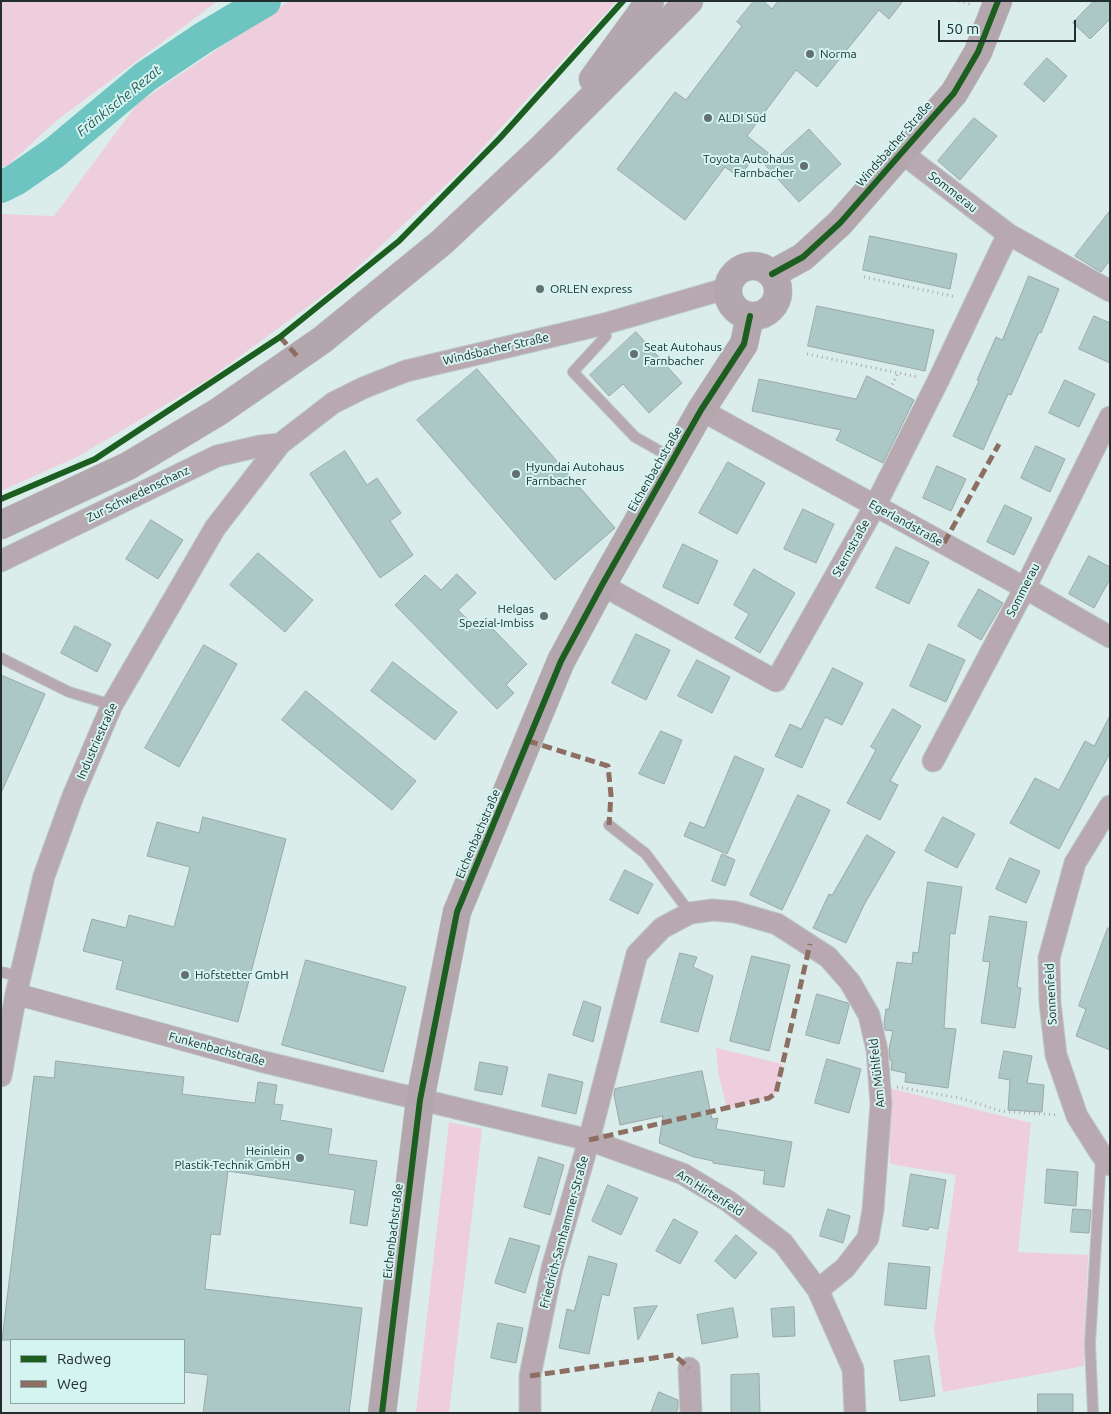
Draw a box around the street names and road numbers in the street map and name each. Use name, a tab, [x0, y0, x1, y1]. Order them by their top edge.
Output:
street label: Windsbacher Straße	[853, 98, 935, 190]
street label: Sommerau	[926, 168, 980, 216]
street label: Windsbacher Straße	[442, 330, 550, 368]
street label: Eichenbachstraße	[625, 424, 685, 514]
street label: Zur Schwedenschanz	[84, 463, 192, 525]
street label: Egerlandstraße	[866, 497, 946, 549]
street label: Sternstraße	[829, 517, 873, 579]
street label: Sommerau	[1003, 561, 1043, 619]
street label: Industriestraße	[74, 700, 120, 782]
street label: Eichenbachstraße	[453, 787, 503, 881]
street label: Sonnenfeld	[1042, 963, 1060, 1025]
street label: Funkenbachstraße	[167, 1029, 267, 1069]
street label: Am Mühlfeld	[866, 1038, 888, 1108]
street label: Friedrich-Samhammer-Straße	[537, 1154, 591, 1310]
street label: Am Hirtenfeld	[674, 1167, 746, 1219]
street label: Eichenbachstraße	[380, 1183, 406, 1279]

